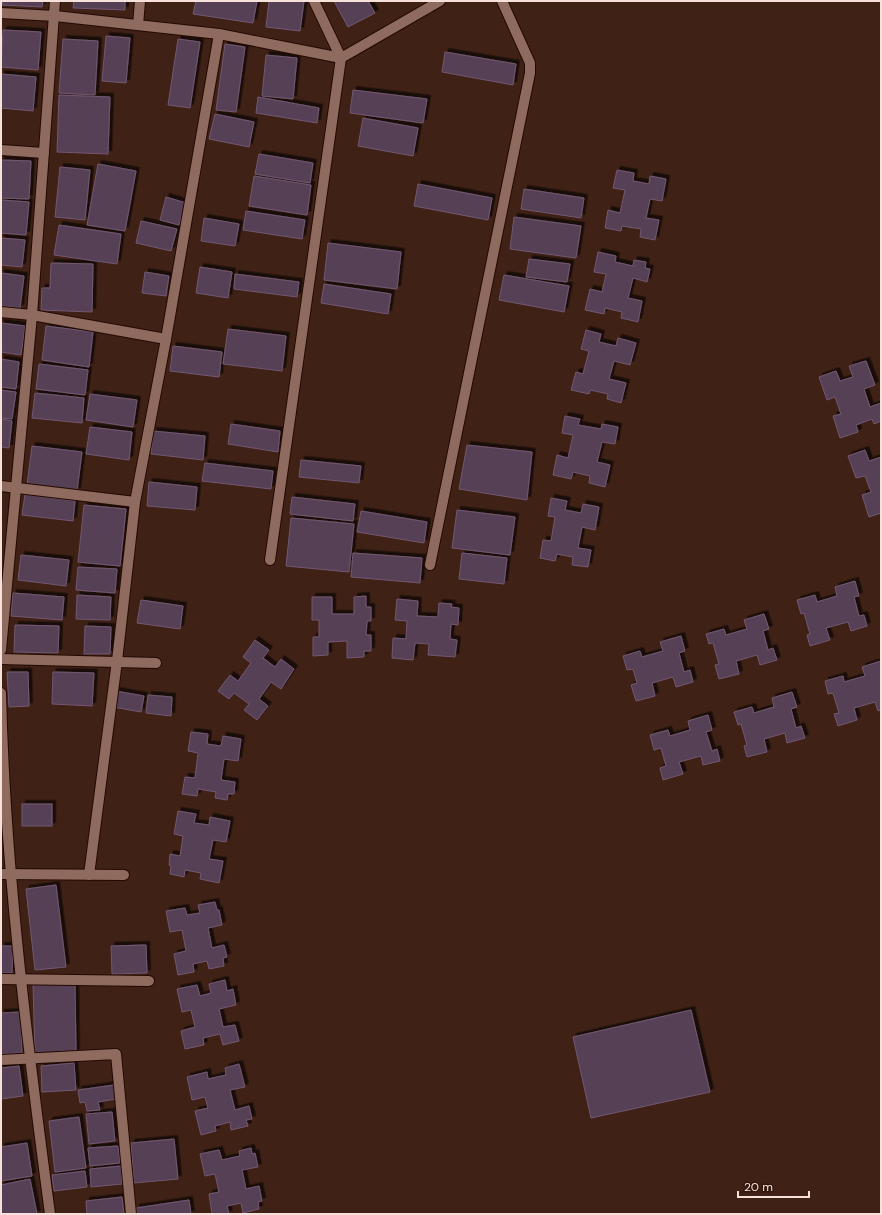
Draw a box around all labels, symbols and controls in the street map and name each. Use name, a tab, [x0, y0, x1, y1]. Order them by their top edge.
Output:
scale bar	[738, 1173, 809, 1199]
text: 20 m	[744, 1179, 773, 1195]

